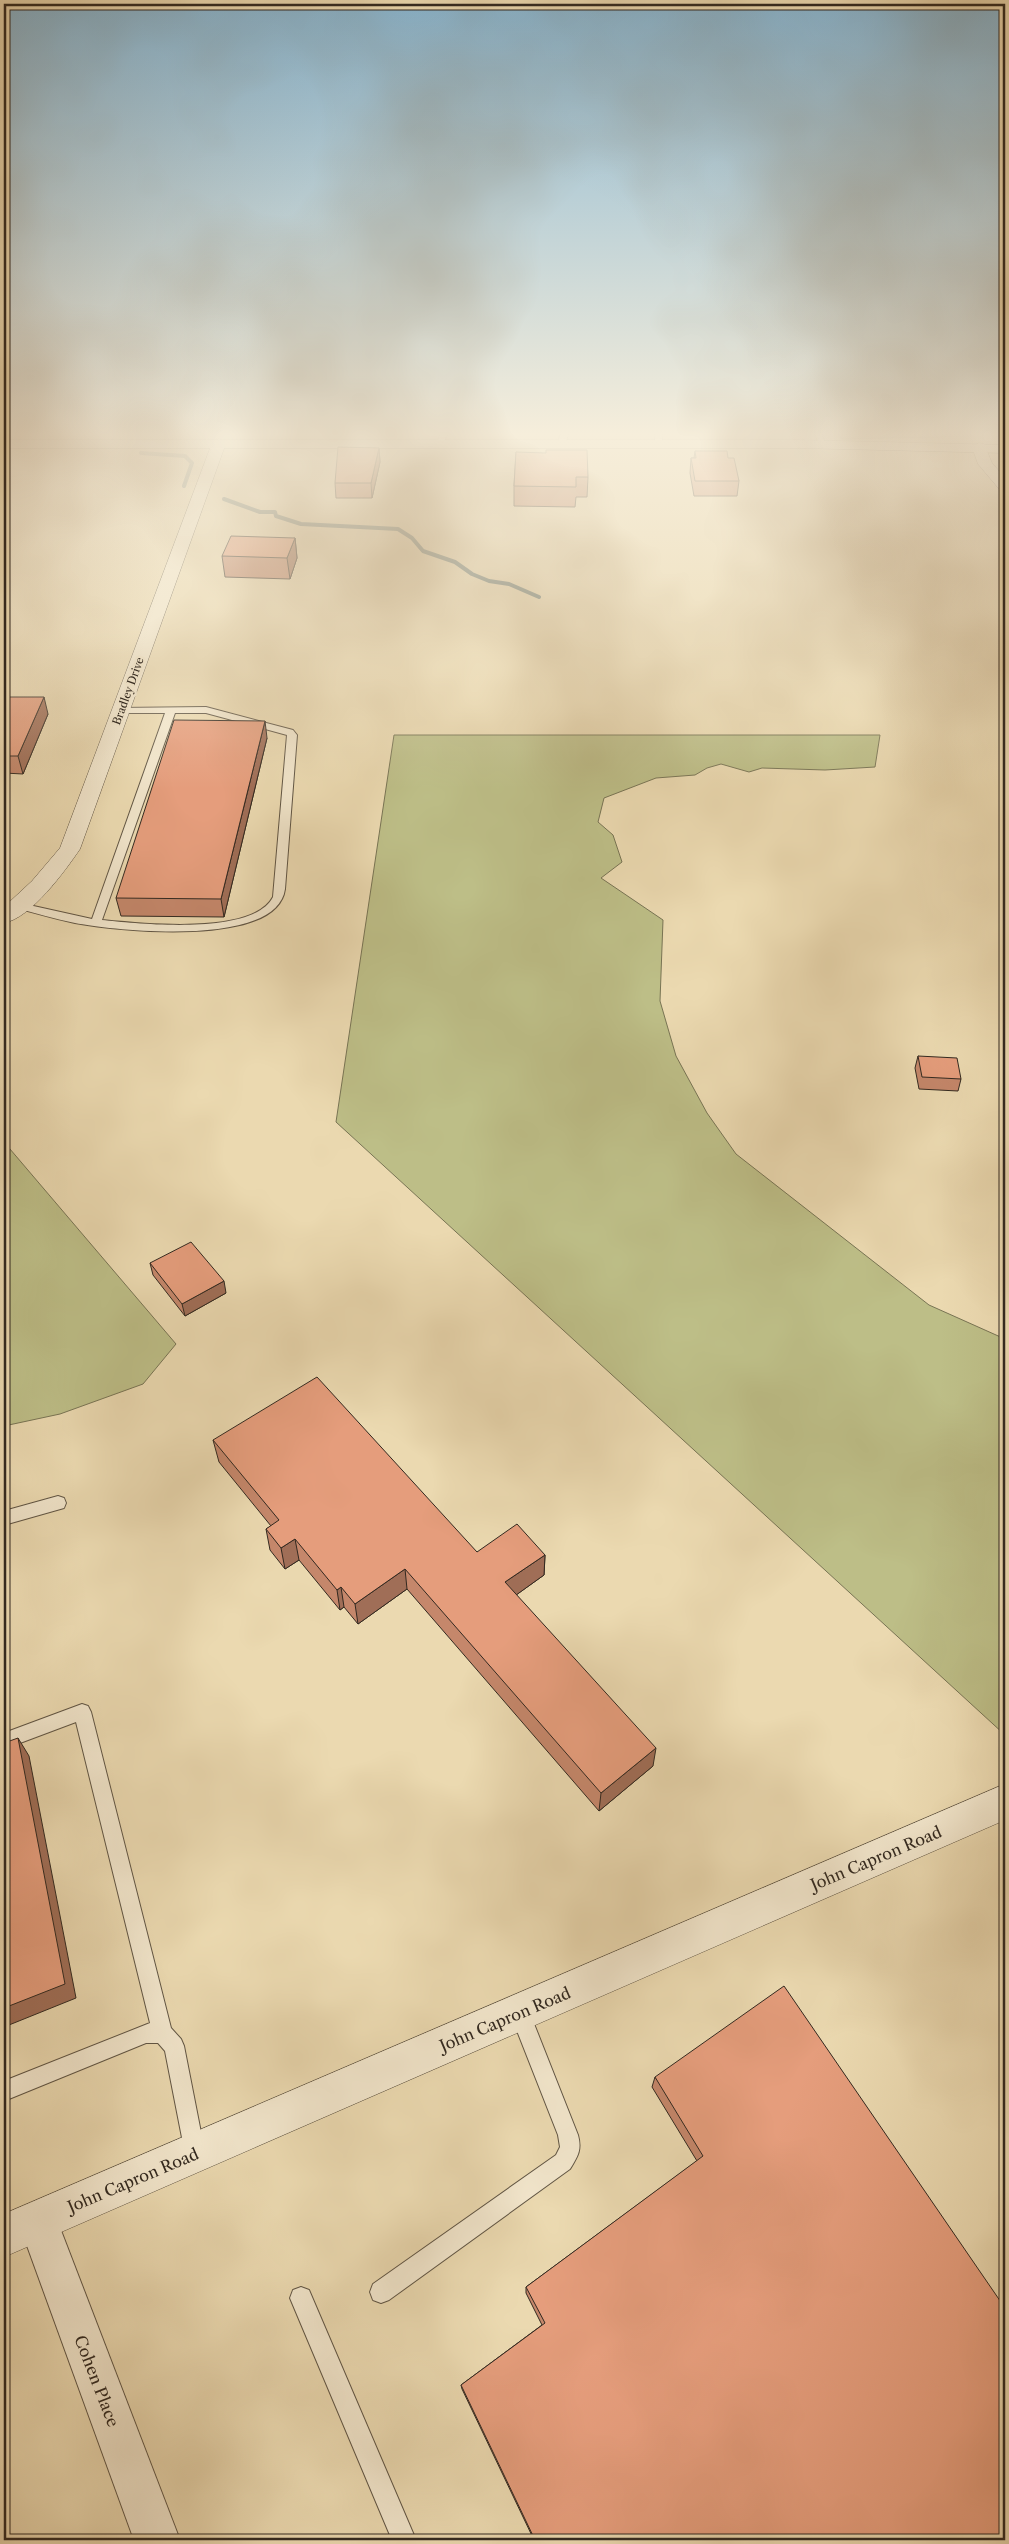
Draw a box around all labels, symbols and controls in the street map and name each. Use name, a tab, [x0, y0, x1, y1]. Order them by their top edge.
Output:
street label: Bradley Drive	[109, 655, 147, 727]
street label: John Capron Road	[805, 1821, 945, 1896]
street label: John Capron Road	[434, 1982, 574, 2057]
street label: John Capron Road	[62, 2143, 202, 2218]
street label: Cohen Place	[70, 2332, 124, 2430]

